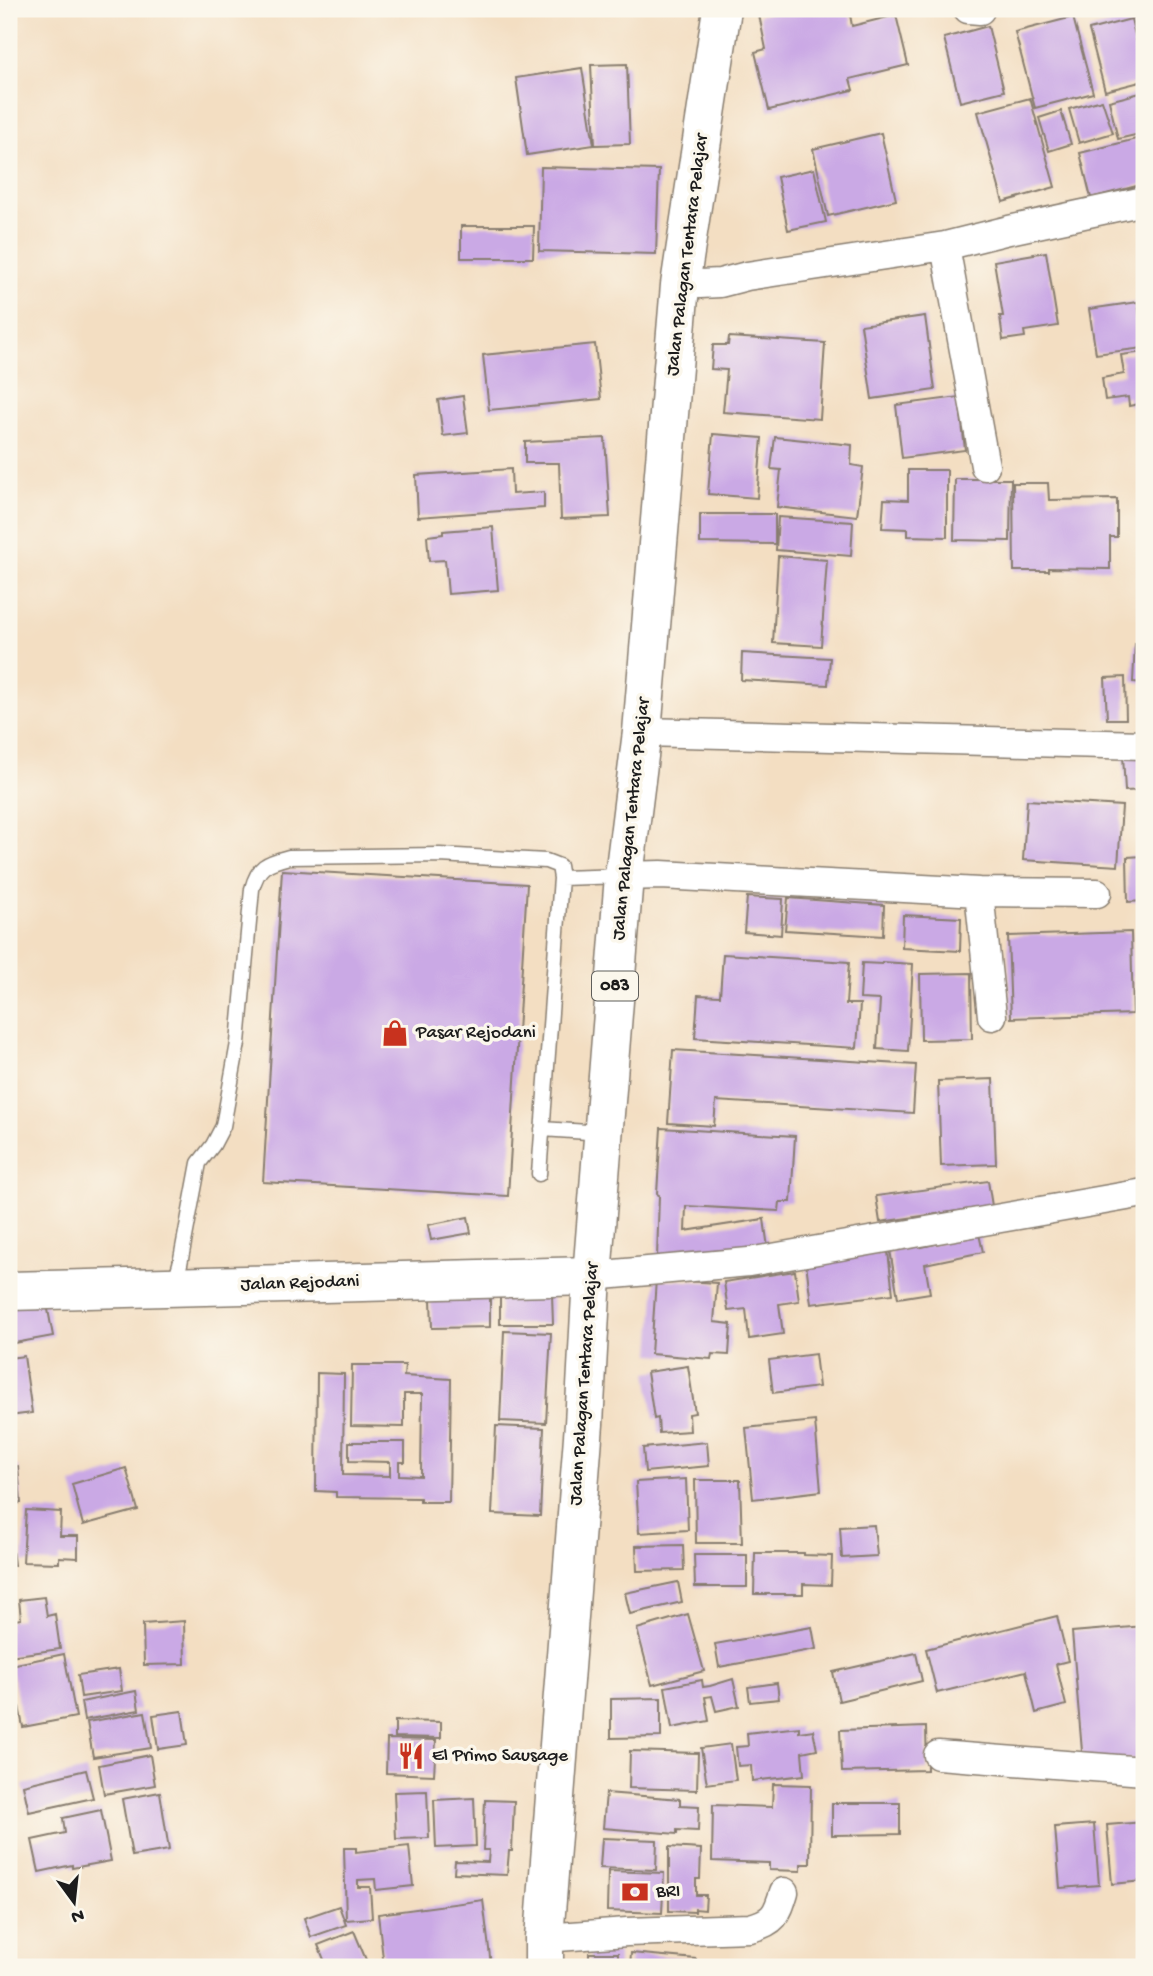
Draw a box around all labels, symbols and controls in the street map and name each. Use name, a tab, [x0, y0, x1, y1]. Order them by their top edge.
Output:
street label: Jalan Palagan Tentara Pelajar	[662, 130, 715, 377]
street label: Jalan Palagan Tentara Pelajar	[608, 694, 656, 941]
road number: 083	[592, 972, 638, 1001]
shop icon: Pasar Rejodani	[380, 1018, 410, 1048]
place label: Pasar Rejodani	[415, 1022, 536, 1045]
street label: Jalan Palagan Tentara Pelajar	[565, 1259, 605, 1506]
street label: Jalan Rejodani	[240, 1270, 360, 1298]
restaurant icon: El Primo Sausage	[396, 1741, 426, 1771]
place label: El Primo Sausage	[432, 1745, 568, 1768]
north arrow	[38, 1868, 108, 1938]
bank icon: BRI	[620, 1877, 650, 1907]
place label: BRI	[655, 1881, 680, 1904]
text: N	[69, 1902, 86, 1928]

